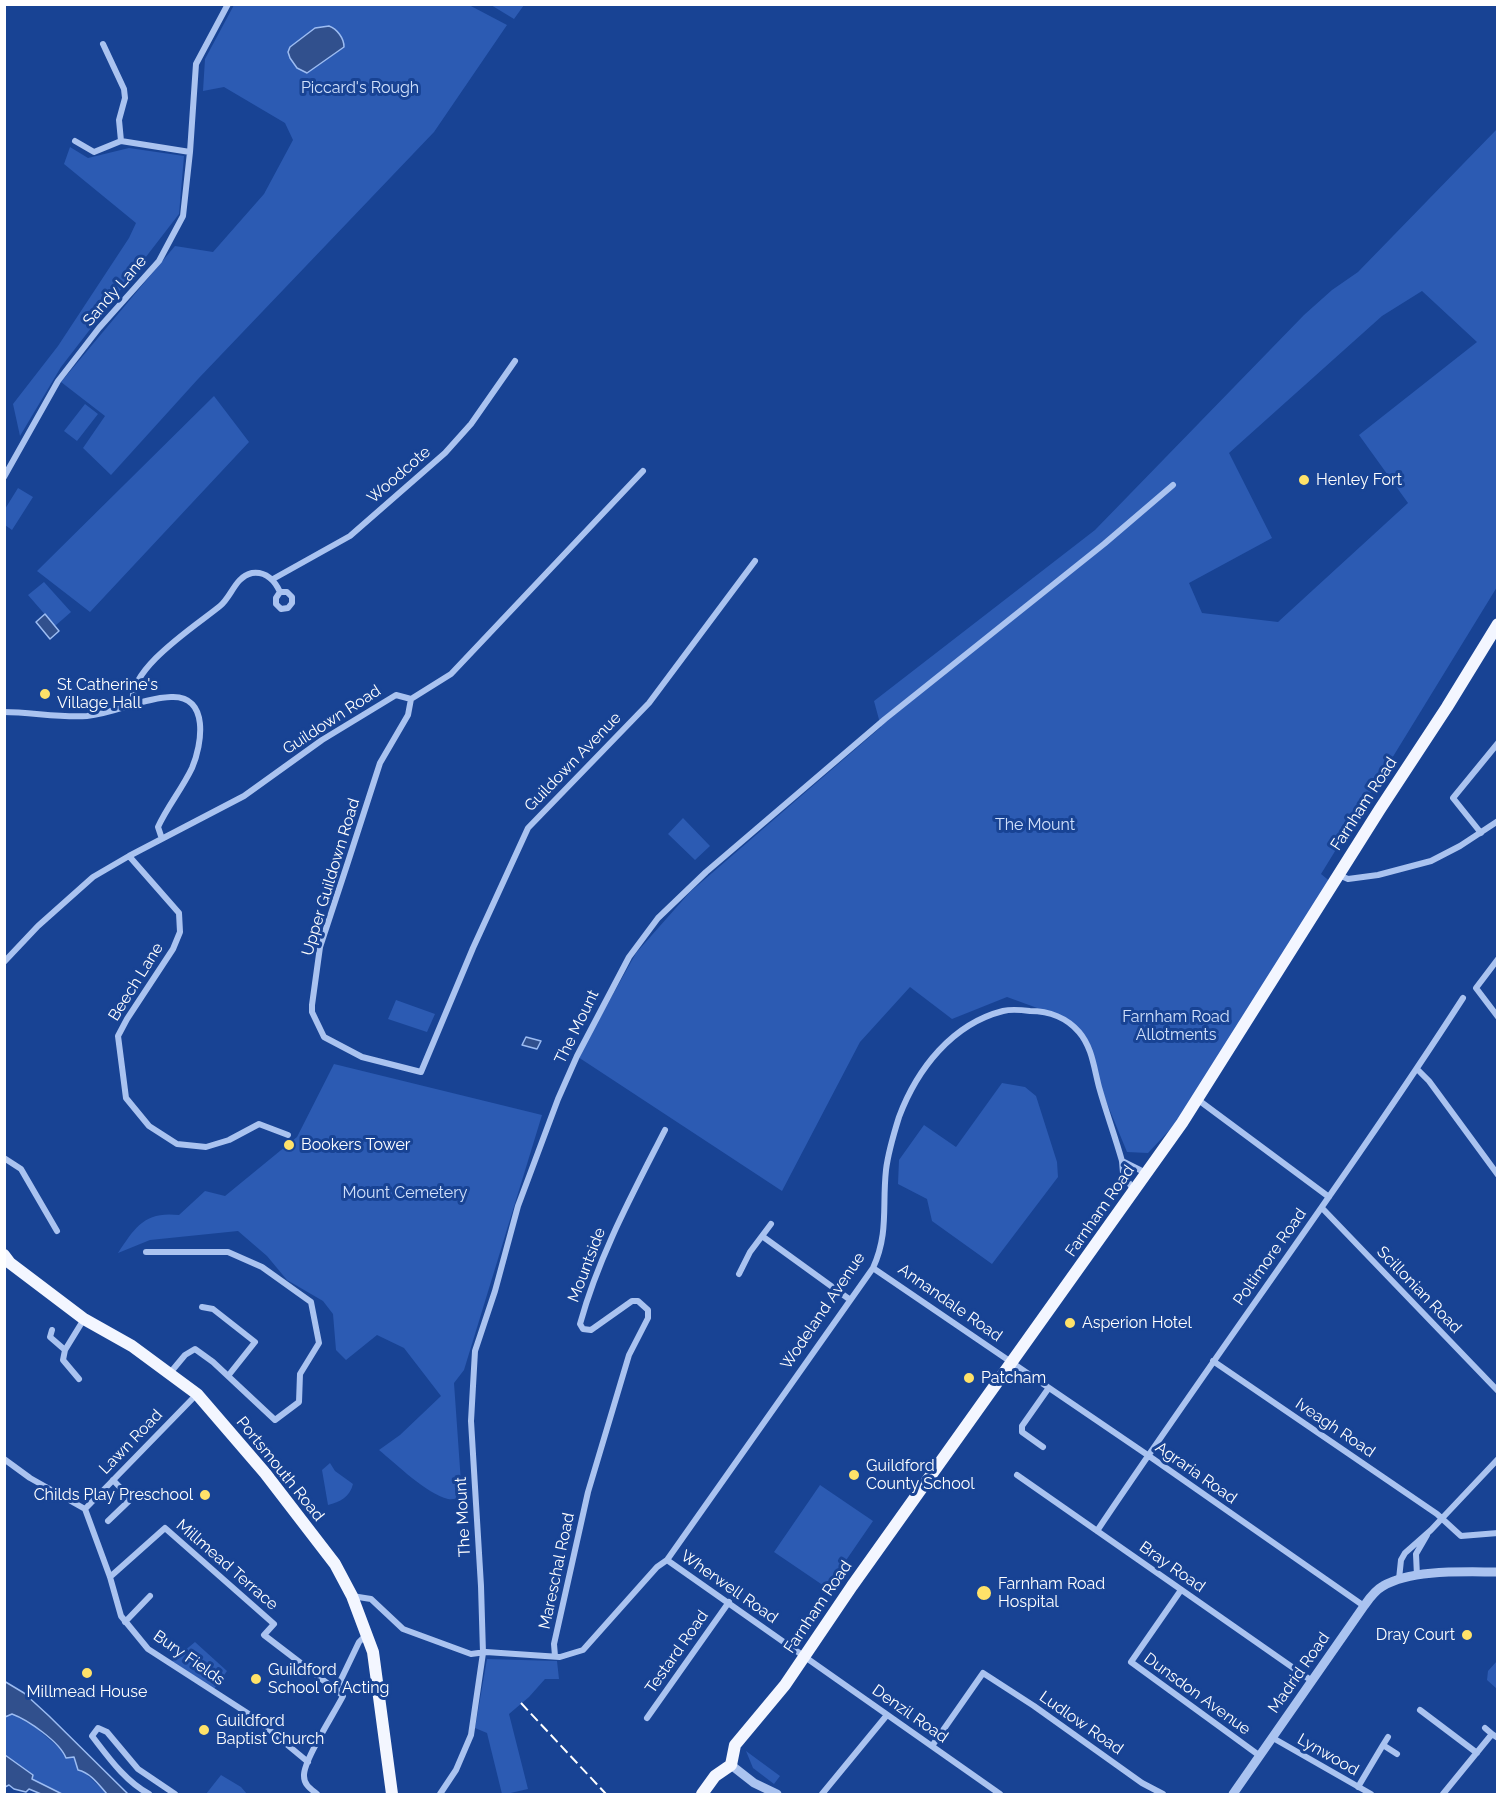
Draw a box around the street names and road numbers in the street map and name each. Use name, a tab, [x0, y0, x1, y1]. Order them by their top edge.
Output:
street label: Sandy Lane	[79, 252, 151, 330]
street label: Woodcote	[364, 442, 434, 508]
street label: Guildown Road	[279, 681, 385, 759]
street label: Guildown Avenue	[521, 708, 625, 816]
street label: Farnham Road	[1327, 754, 1401, 854]
street label: Upper Guildown Road	[298, 796, 364, 958]
street label: Beech Lane	[104, 939, 168, 1025]
street label: The Mount	[551, 987, 603, 1067]
street label: Farnham Road	[1061, 1162, 1139, 1260]
street label: Poltimore Road	[1229, 1205, 1311, 1309]
street label: Mountside	[564, 1225, 610, 1305]
street label: Scillonian Road	[1373, 1242, 1465, 1338]
street label: Wodeland Avenue	[777, 1249, 869, 1373]
street label: Annandale Road	[894, 1260, 1006, 1346]
street label: Iveagh Road	[1291, 1394, 1379, 1462]
street label: Lawn Road	[95, 1406, 167, 1478]
street label: Portsmouth Road	[232, 1413, 328, 1525]
street label: Agraria Road	[1152, 1438, 1240, 1508]
street label: The Mount	[451, 1477, 475, 1557]
street label: Mareschal Road	[535, 1511, 579, 1631]
street label: Millmead Terrace	[172, 1516, 282, 1614]
street label: Bray Road	[1135, 1537, 1209, 1597]
street label: Wherwell Road	[677, 1546, 781, 1628]
street label: Farnham Road	[780, 1557, 856, 1657]
street label: Testard Road	[641, 1607, 713, 1697]
street label: Bury Fields	[150, 1626, 228, 1690]
street label: Madrid Road	[1264, 1629, 1334, 1717]
street label: Dunsdon Avenue	[1140, 1649, 1254, 1739]
street label: Denzil Road	[868, 1681, 952, 1747]
street label: Ludlow Road	[1035, 1687, 1127, 1759]
street label: Lynwood	[1294, 1730, 1362, 1780]

